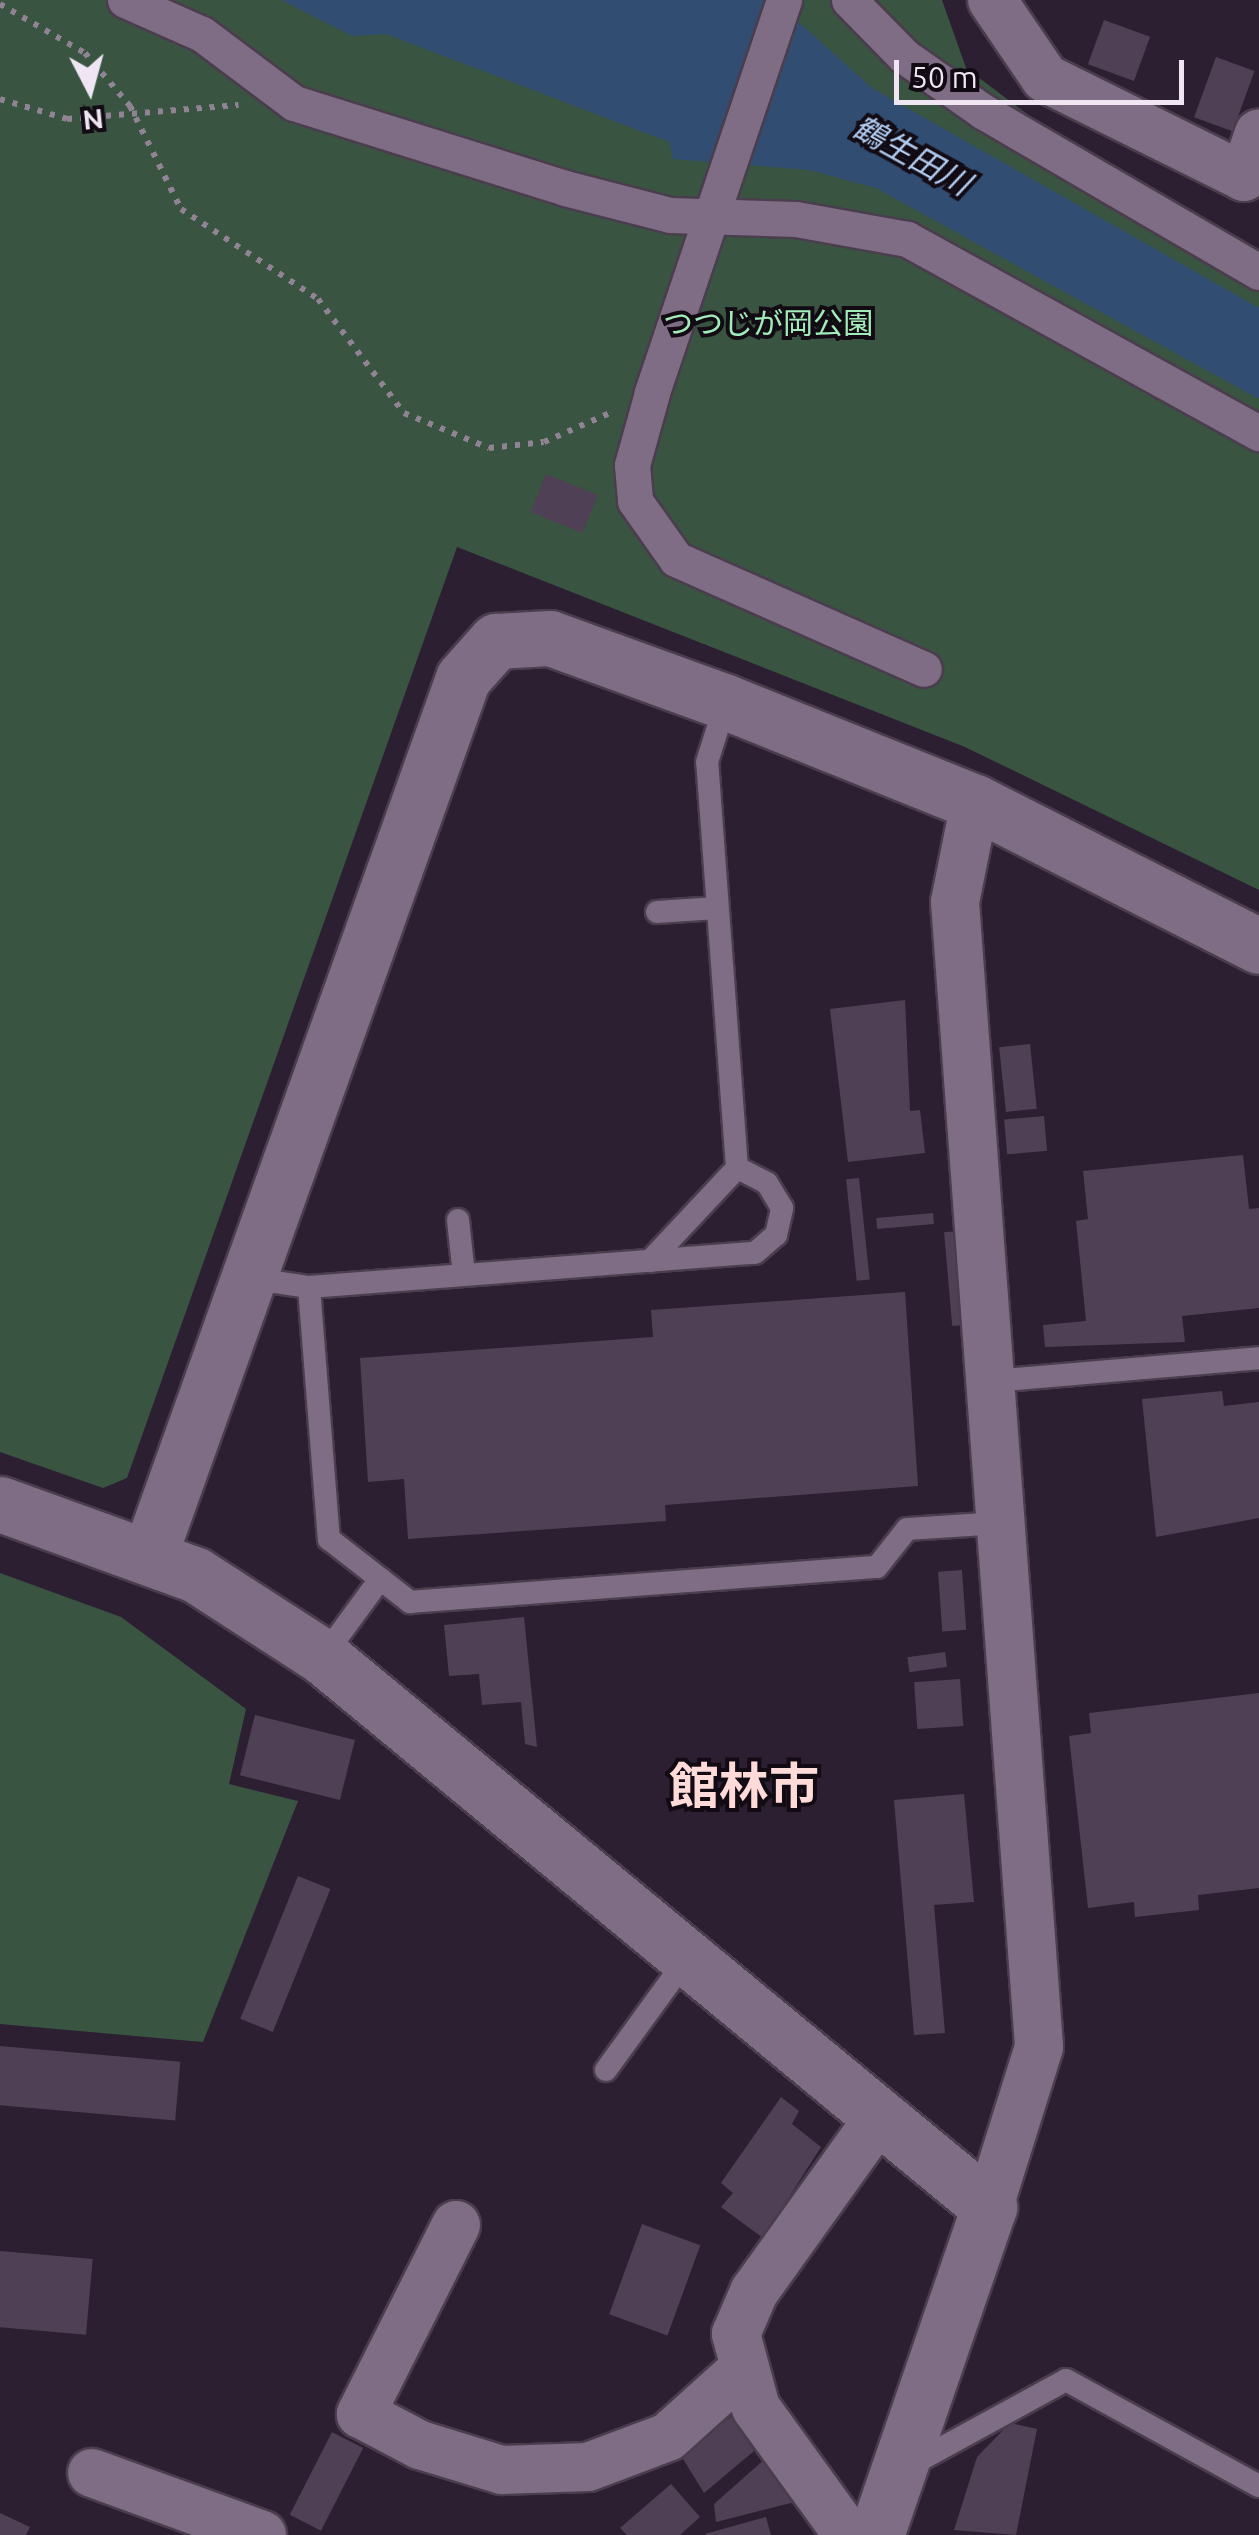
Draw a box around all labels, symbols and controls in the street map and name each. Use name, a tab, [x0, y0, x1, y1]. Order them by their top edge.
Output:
north arrow	[40, 40, 140, 140]
scale bar	[899, 40, 1189, 102]
text: 50 m	[911, 60, 978, 94]
text: N	[81, 104, 105, 137]
water label: 鶴生田川	[847, 107, 977, 203]
park label: つつじが岡公園	[663, 305, 873, 341]
district label: 館林市	[669, 1756, 819, 1816]

